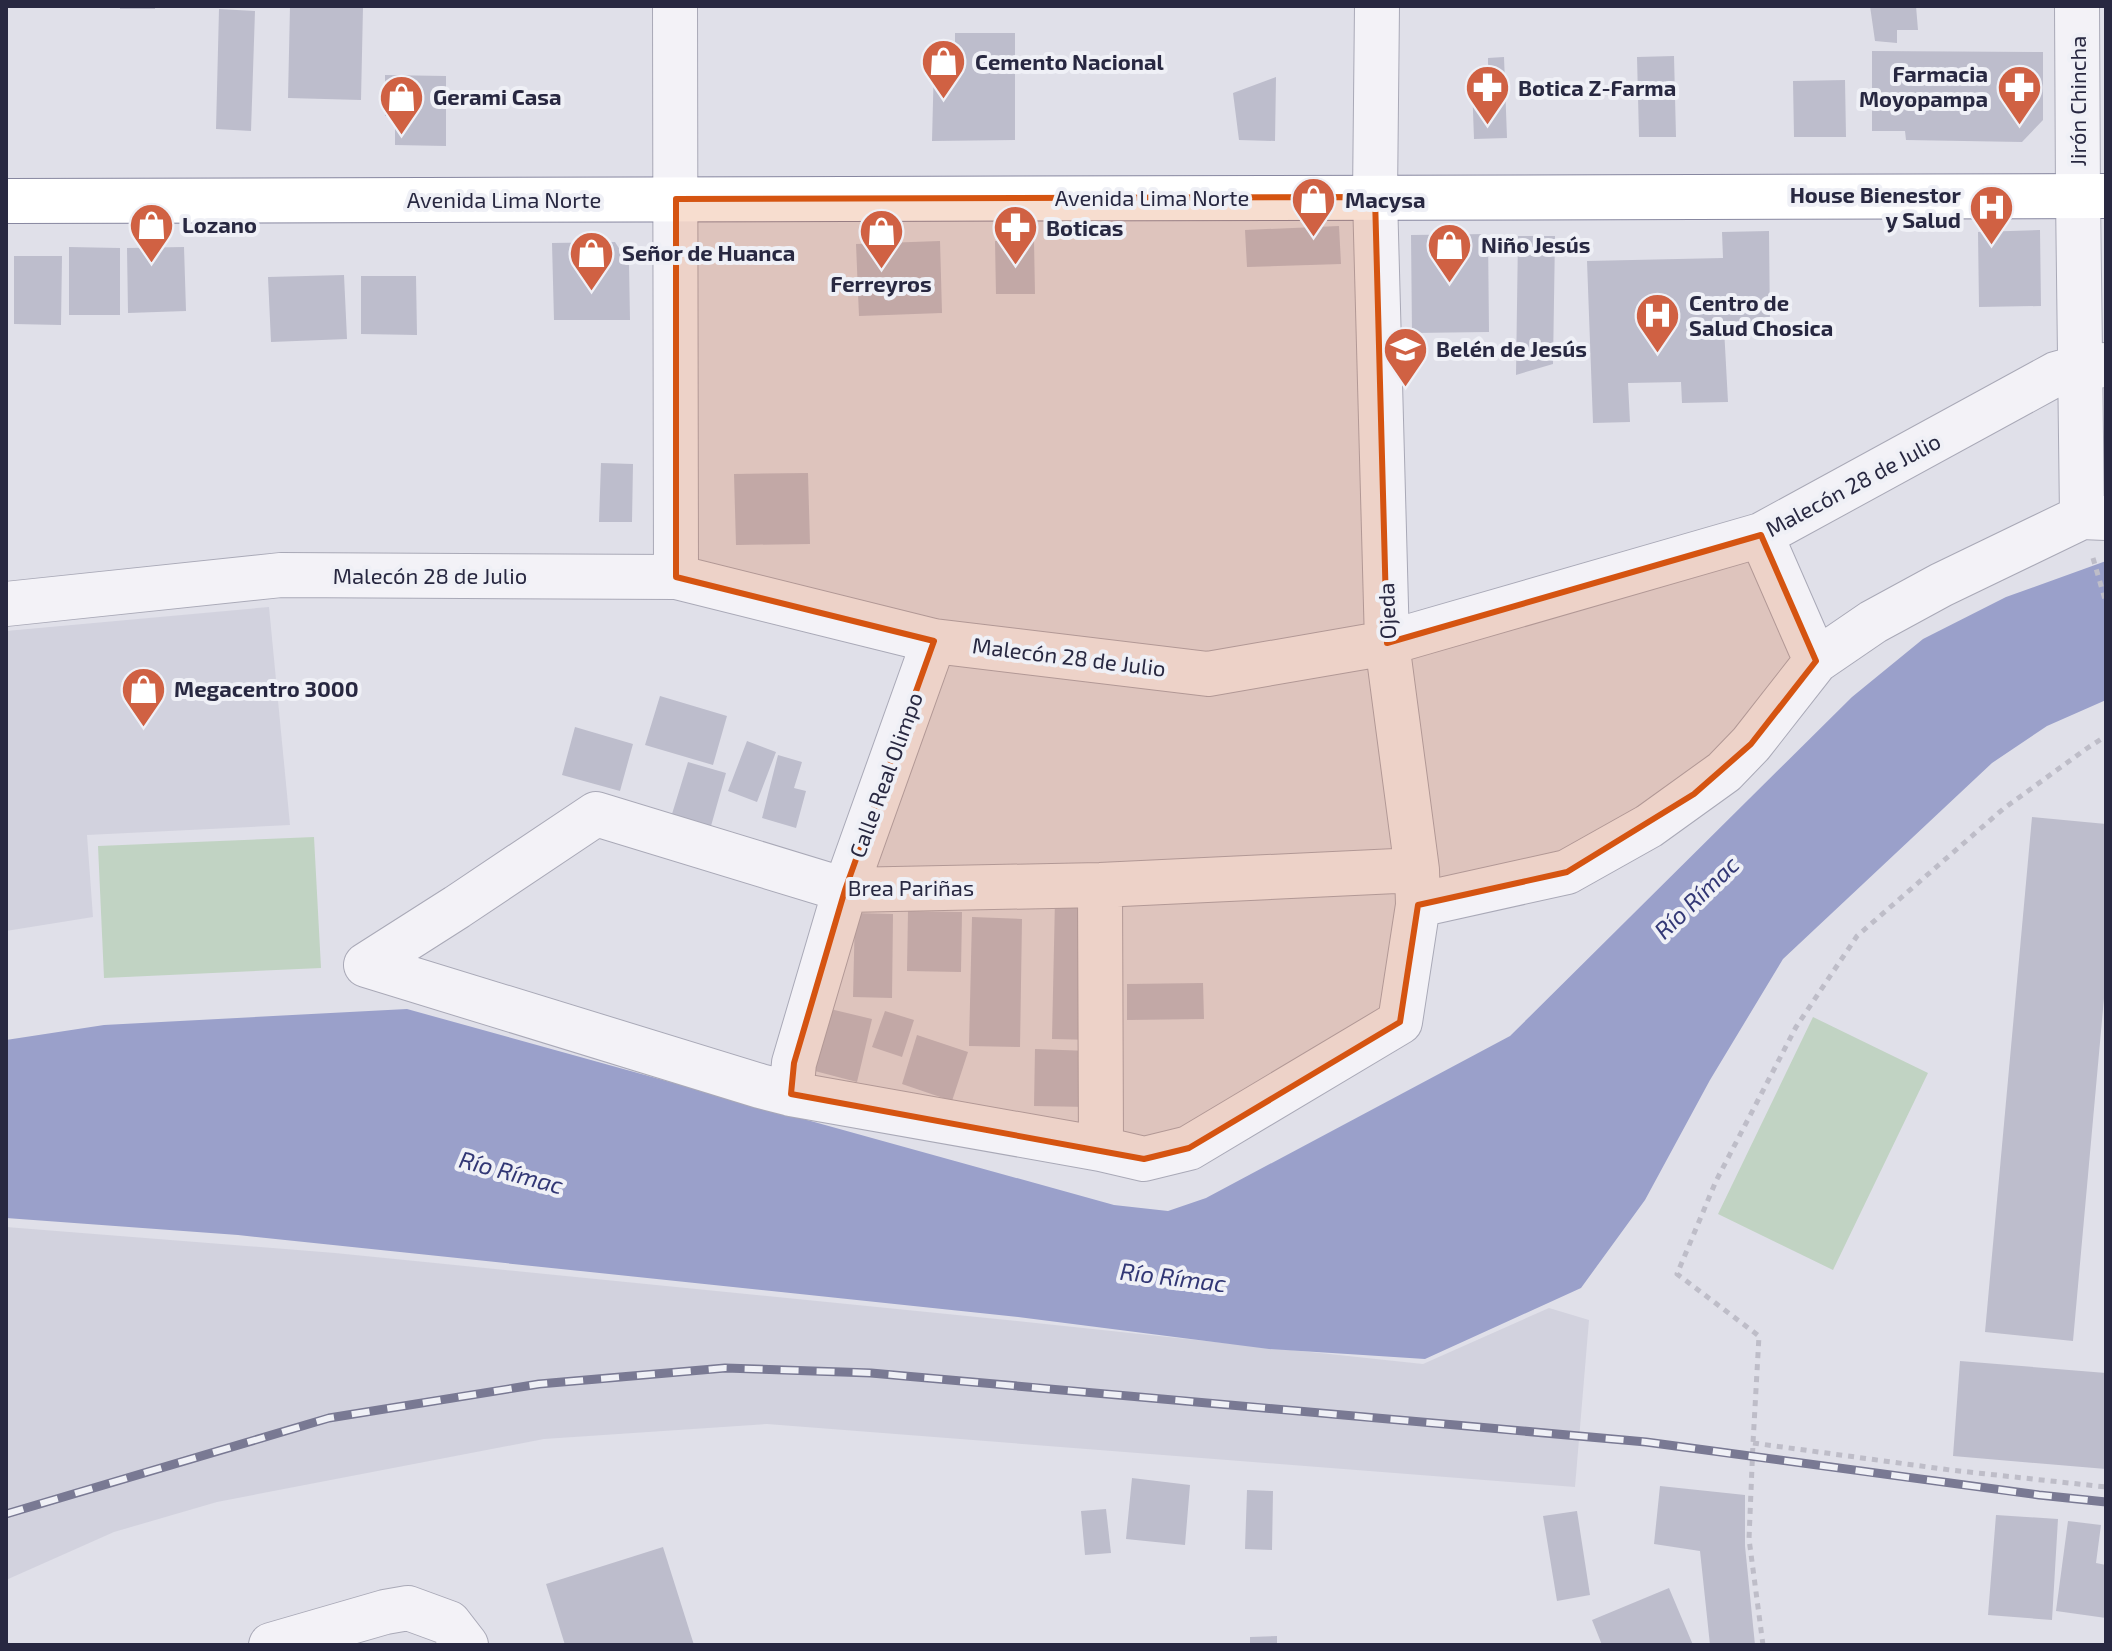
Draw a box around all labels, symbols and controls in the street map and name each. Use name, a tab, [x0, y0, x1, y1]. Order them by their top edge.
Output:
street label: Jirón Chincha	[2064, 36, 2090, 166]
shop icon: Cemento Nacional	[920, 38, 968, 101]
place label: Cemento Nacional	[975, 48, 1165, 74]
place label: Farmacia Moyopampa	[1859, 60, 1988, 112]
pharmacy icon: Farmacia Moyopampa	[1995, 63, 2043, 126]
pharmacy icon: Botica Z-Farma	[1463, 64, 1511, 127]
shop icon: Gerami Casa	[378, 73, 426, 136]
place label: Botica Z-Farma	[1518, 74, 1676, 100]
place label: Gerami Casa	[433, 83, 561, 109]
shop icon: Macysa	[1290, 176, 1338, 239]
place label: House Bienestor y Salud	[1790, 181, 1962, 233]
street label: Avenida Lima Norte	[1055, 184, 1249, 210]
hospital icon: House Bienestor y Salud	[1968, 184, 2016, 247]
street label: Avenida Lima Norte	[407, 186, 601, 212]
place label: Macysa	[1345, 186, 1425, 213]
shop icon: Lozano	[127, 201, 175, 264]
pharmacy icon: Boticas	[991, 204, 1039, 267]
shop icon: Ferreyros	[857, 207, 905, 270]
place label: Lozano	[182, 211, 257, 237]
place label: Boticas	[1046, 214, 1124, 240]
shop icon: Niño Jesús	[1426, 221, 1474, 284]
shop icon: Señor de Huanca	[567, 229, 615, 292]
place label: Niño Jesús	[1481, 231, 1590, 257]
place label: Señor de Huanca	[622, 239, 795, 265]
place label: Ferreyros	[830, 270, 932, 297]
place label: Centro de Salud Chosica	[1689, 289, 1833, 340]
hospital icon: Centro de Salud Chosica	[1634, 292, 1682, 355]
school or university icon: Belén de Jesús	[1381, 325, 1429, 388]
place label: Belén de Jesús	[1436, 335, 1587, 361]
street label: Malecón 28 de Julio	[1761, 427, 1945, 541]
street label: Malecón 28 de Julio	[333, 562, 527, 588]
street label: Ojeda	[1372, 582, 1401, 640]
street label: Malecón 28 de Julio	[971, 631, 1167, 681]
shop icon: Megacentro 3000	[119, 665, 167, 728]
place label: Megacentro 3000	[174, 675, 359, 701]
street label: Calle Real Olimpo	[843, 689, 927, 861]
water label: Río Rímac	[1648, 849, 1745, 944]
street label: Brea Pariñas	[848, 874, 974, 900]
water label: Río Rímac	[456, 1144, 567, 1199]
water label: Río Rímac	[1118, 1256, 1228, 1297]

